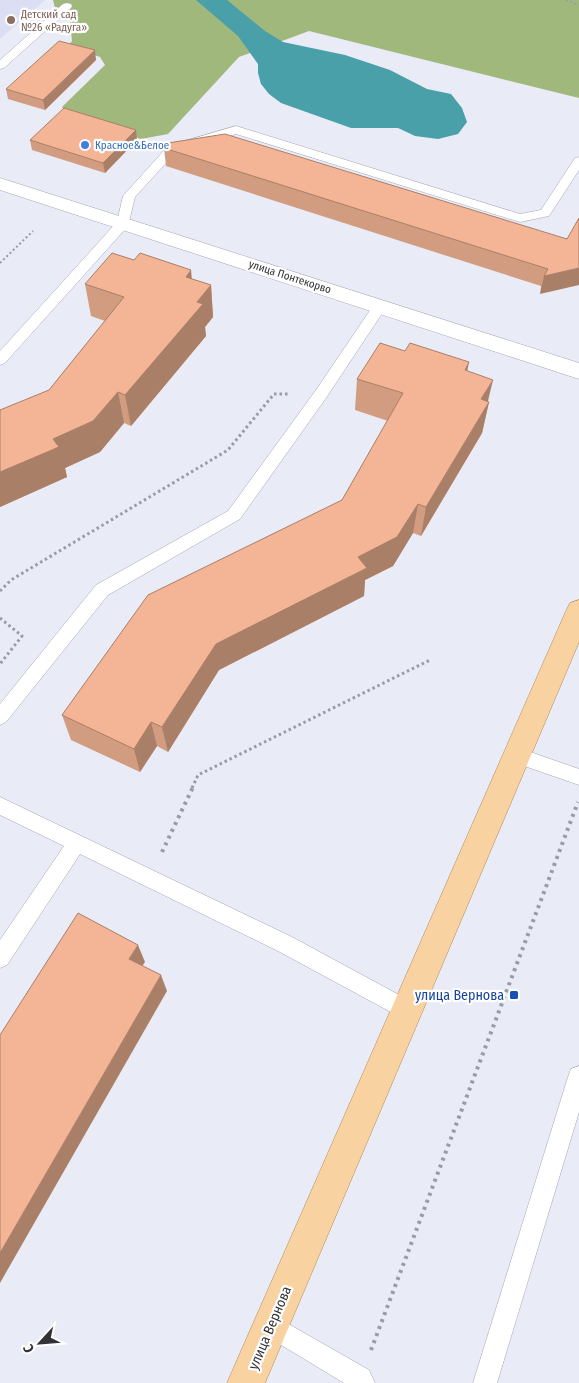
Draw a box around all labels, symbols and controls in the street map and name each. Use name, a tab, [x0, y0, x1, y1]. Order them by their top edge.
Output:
place label: Детский сад №26 «Радуга»	[20, 8, 87, 34]
marker: Детский сад №26 «Радуга»	[5, 14, 17, 26]
marker: Красное&Белое	[79, 139, 91, 151]
place label: Красное&Белое	[95, 139, 169, 152]
street label: улица Понтекорво	[247, 258, 333, 297]
place label: улица Вернова	[415, 987, 504, 1004]
marker: улица Вернова	[508, 989, 520, 1001]
street label: улица Вернова	[245, 1284, 295, 1372]
north arrow	[15, 1318, 65, 1368]
text: С	[19, 1341, 38, 1356]

